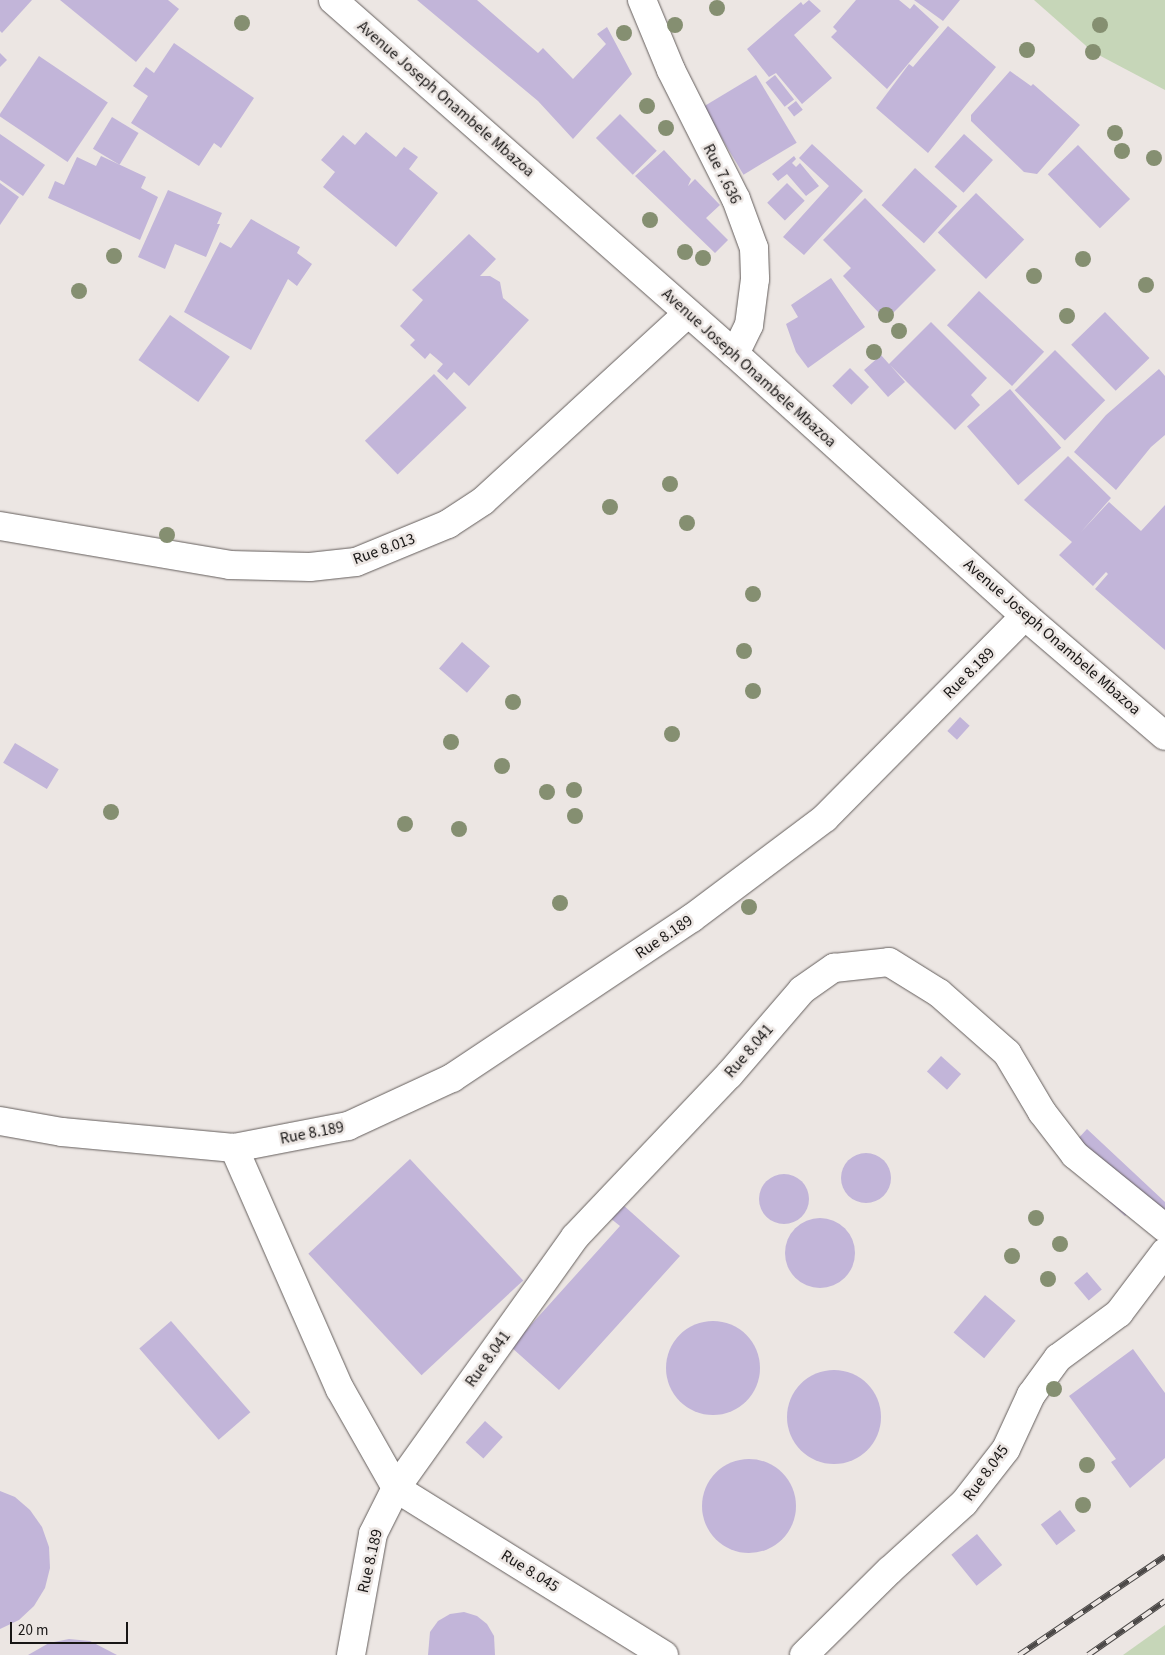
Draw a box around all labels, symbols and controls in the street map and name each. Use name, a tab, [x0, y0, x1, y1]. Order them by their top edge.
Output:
street label: Avenue Joseph Onambele Mbazoa	[354, 17, 538, 181]
street label: Rue 7.636	[699, 141, 745, 207]
street label: Avenue Joseph Onambele Mbazoa	[658, 284, 840, 452]
street label: Rue 8.013	[350, 529, 418, 569]
street label: Avenue Joseph Onambele Mbazoa	[960, 555, 1144, 719]
street label: Rue 8.189	[939, 643, 999, 703]
street label: Rue 8.189	[632, 911, 696, 963]
street label: Rue 8.041	[721, 1020, 777, 1082]
street label: Rue 8.189	[278, 1117, 346, 1149]
street label: Rue 8.041	[461, 1327, 515, 1391]
street label: Rue 8.045	[959, 1441, 1013, 1505]
street label: Rue 8.189	[353, 1527, 387, 1595]
street label: Rue 8.045	[497, 1546, 563, 1596]
scale bar	[12, 1612, 130, 1644]
text: 20 m	[18, 1620, 48, 1641]

